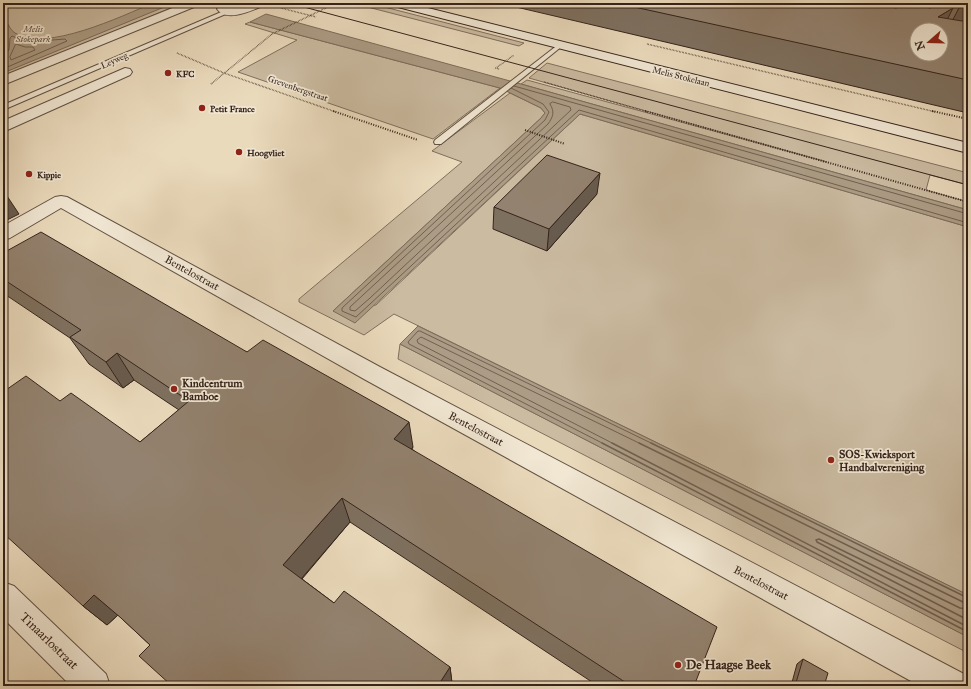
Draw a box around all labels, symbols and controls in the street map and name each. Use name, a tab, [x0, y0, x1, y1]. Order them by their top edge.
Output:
north arrow	[909, 22, 949, 62]
park label: Melis Stokepark	[15, 23, 50, 45]
text: N	[912, 38, 928, 52]
street label: Leyweg	[99, 49, 130, 72]
street label: Melis Stokelaan	[651, 64, 711, 88]
marker: KFC	[163, 68, 173, 78]
place label: KFC	[176, 68, 194, 79]
street label: Grevenbergstraat	[266, 73, 330, 105]
marker: Petit France	[197, 103, 207, 113]
place label: Petit France	[210, 103, 255, 114]
marker: Hoogvliet	[234, 147, 244, 157]
place label: Hoogvliet	[247, 147, 285, 159]
marker: Kippie	[24, 169, 34, 179]
place label: Kippie	[37, 169, 61, 181]
street label: Bentelostraat	[163, 253, 221, 293]
place label: Kindcentrum Bamboe	[182, 377, 243, 403]
marker: Kindcentrum Bamboe	[169, 384, 179, 394]
street label: Bentelostraat	[446, 409, 506, 449]
place label: SOS-Kwieksport Handbalvereniging	[839, 448, 925, 474]
marker: SOS-Kwieksport Handbalvereniging	[826, 455, 836, 465]
street label: Bentelostraat	[731, 563, 791, 603]
street label: Tinaarlostraat	[16, 609, 82, 673]
place label: De Haagse Beek	[686, 657, 772, 673]
marker: De Haagse Beek	[673, 660, 683, 670]

